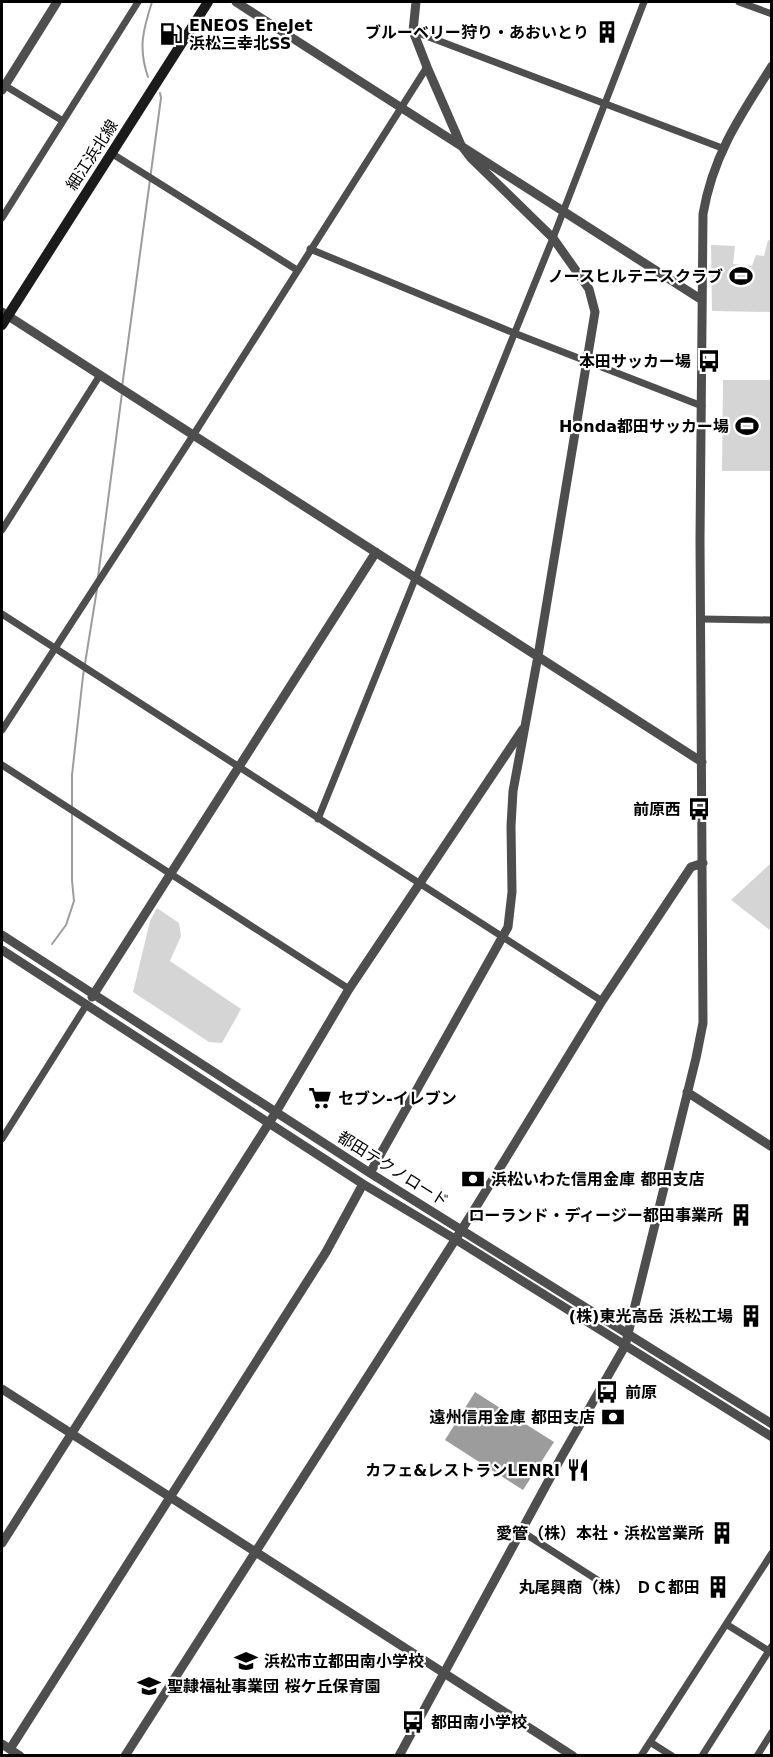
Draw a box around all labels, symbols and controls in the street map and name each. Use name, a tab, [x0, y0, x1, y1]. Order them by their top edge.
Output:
place label: ENEOS EneJet 浜松三幸北SS	[189, 16, 313, 53]
building icon: ブルーベリー狩り・あおいとり	[594, 19, 620, 45]
fuel station icon: ENEOS EneJet 浜松三幸北SS	[158, 21, 184, 47]
place label: ブルーベリー狩り・あおいとり	[365, 23, 589, 42]
street label: 細江浜北線	[62, 116, 122, 194]
sports icon: ノースヒルテニスクラブ	[728, 263, 754, 289]
place label: ノースヒルテニスクラブ	[548, 267, 723, 286]
bus stop icon: 本田サッカー場	[696, 348, 722, 374]
place label: 本田サッカー場	[579, 352, 691, 371]
sports icon: Honda都田サッカー場	[734, 413, 760, 439]
place label: Honda都田サッカー場	[559, 417, 729, 436]
bus stop icon: 前原西	[686, 796, 712, 822]
place label: 前原西	[633, 800, 681, 819]
supermarket icon: セブン-イレブン	[307, 1085, 333, 1111]
place label: セブン-イレブン	[338, 1089, 457, 1108]
street label: 都田テクノロード	[334, 1127, 452, 1211]
bank icon: 浜松いわた信用金庫 都田支店	[460, 1166, 486, 1192]
place label: 浜松いわた信用金庫 都田支店	[491, 1170, 705, 1189]
building icon: ローランド・ディージー都田事業所	[728, 1202, 754, 1228]
place label: ローランド・ディージー都田事業所	[468, 1206, 723, 1225]
building icon: (株)東光高岳 浜松工場	[738, 1303, 764, 1329]
place label: (株)東光高岳 浜松工場	[569, 1307, 733, 1326]
bus stop icon: 前原	[594, 1379, 620, 1405]
place label: 前原	[625, 1383, 657, 1402]
bank icon: 遠州信用金庫 都田支店	[600, 1404, 626, 1430]
place label: 遠州信用金庫 都田支店	[429, 1408, 595, 1427]
restaurant icon: カフェ&レストランLENRI	[565, 1457, 591, 1483]
place label: カフェ&レストランLENRI	[365, 1461, 560, 1480]
building icon: 愛管（株）本社・浜松営業所	[709, 1520, 735, 1546]
place label: 愛管（株）本社・浜松営業所	[496, 1524, 704, 1543]
building icon: 丸尾興商（株） ＤＣ都田	[705, 1574, 731, 1600]
place label: 丸尾興商（株） ＤＣ都田	[518, 1578, 700, 1597]
school or university icon: 浜松市立都田南小学校	[233, 1648, 259, 1674]
place label: 浜松市立都田南小学校	[264, 1652, 424, 1671]
school or university icon: 聖隷福祉事業団 桜ケ丘保育園	[136, 1673, 162, 1699]
place label: 聖隷福祉事業団 桜ケ丘保育園	[167, 1677, 381, 1696]
bus stop icon: 都田南小学校	[400, 1709, 426, 1735]
place label: 都田南小学校	[431, 1713, 527, 1732]

